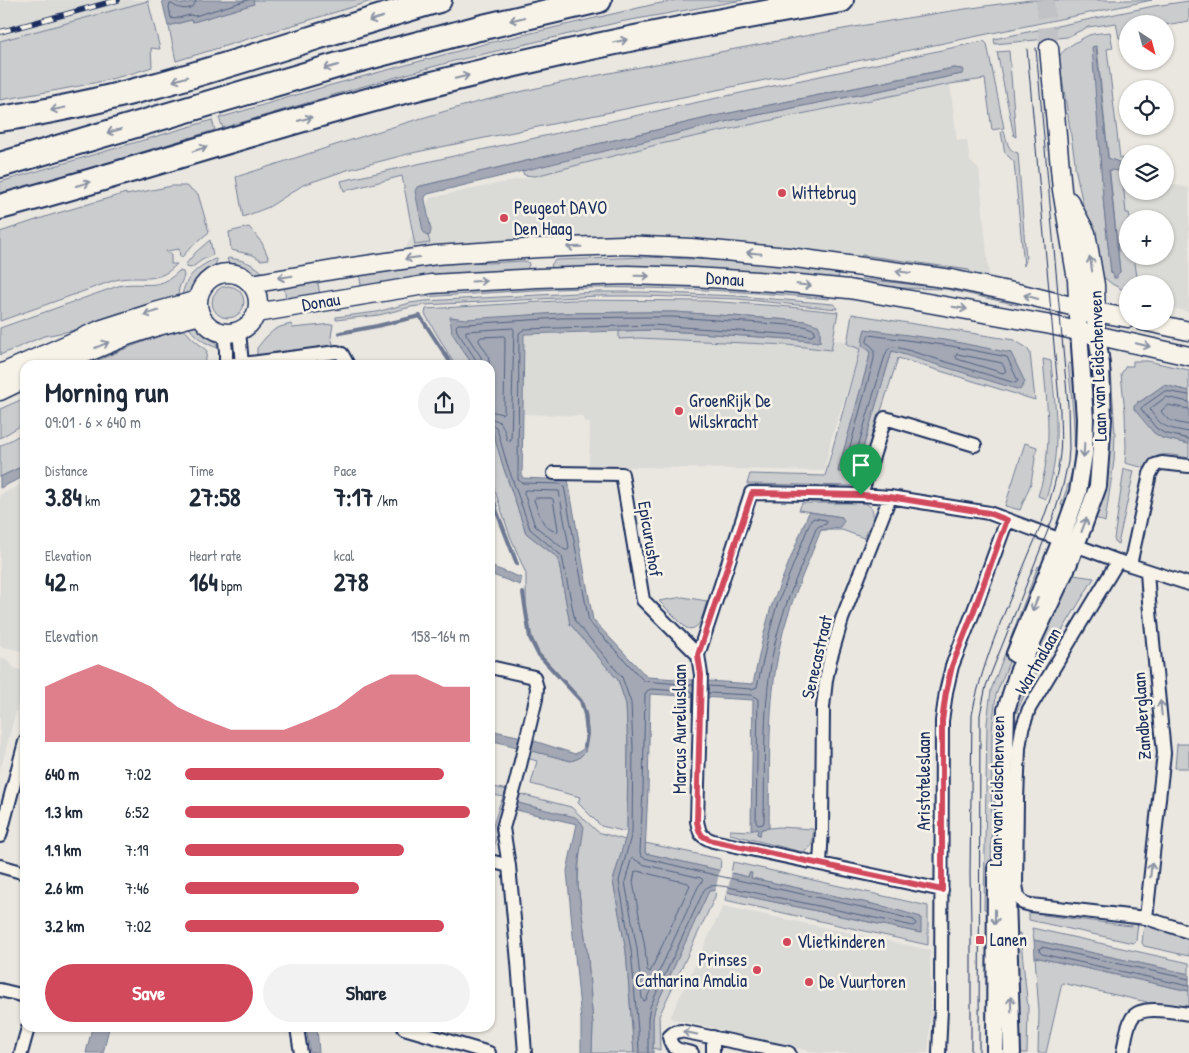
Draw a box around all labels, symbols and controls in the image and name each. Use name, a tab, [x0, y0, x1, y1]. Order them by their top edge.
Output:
one-way arrow	[368, 15, 384, 25]
one-way arrow	[510, 15, 526, 24]
north arrow	[1119, 15, 1174, 70]
map controls	[1119, 15, 1174, 330]
one-way arrow	[612, 36, 628, 46]
one-way arrow	[323, 63, 339, 72]
one-way arrow	[453, 72, 469, 81]
one-way arrow	[172, 75, 188, 85]
button: locate	[1119, 80, 1174, 135]
one-way arrow	[50, 105, 66, 115]
one-way arrow	[296, 113, 312, 123]
one-way arrow	[107, 127, 123, 137]
one-way arrow	[192, 144, 208, 154]
button: layers	[1119, 145, 1174, 200]
one-way arrow	[75, 178, 91, 188]
place label: Wittebrug	[792, 180, 856, 205]
marker: Wittebrug	[776, 187, 788, 199]
place label: Peugeot DAVO Den Haag	[514, 195, 607, 241]
button: +	[1119, 210, 1174, 265]
marker: Peugeot DAVO Den Haag	[498, 212, 510, 224]
one-way arrow	[567, 242, 583, 252]
one-way arrow	[746, 249, 762, 258]
one-way arrow	[405, 254, 421, 264]
one-way arrow	[1086, 256, 1096, 272]
street label: Donau	[705, 265, 745, 292]
one-way arrow	[895, 267, 911, 277]
one-way arrow	[633, 271, 649, 281]
one-way arrow	[277, 273, 293, 283]
button: −	[1119, 275, 1174, 330]
one-way arrow	[471, 277, 487, 286]
one-way arrow	[796, 280, 812, 290]
street label: Donau	[300, 286, 342, 317]
street label: Laan van Leidschenveen	[1082, 290, 1113, 442]
one-way arrow	[1023, 291, 1039, 301]
one-way arrow	[952, 304, 968, 314]
one-way arrow	[143, 308, 159, 318]
one-way arrow	[94, 340, 109, 349]
one-way arrow	[1135, 341, 1151, 350]
text: Morning run	[45, 373, 169, 411]
button: share	[418, 377, 470, 429]
place label: GroenRijk De Wilskracht	[689, 388, 771, 434]
marker: GroenRijk De Wilskracht	[673, 405, 685, 417]
text: 09:01 · 6 × 640 m	[45, 411, 141, 433]
one-way arrow	[1079, 441, 1088, 457]
pin	[840, 444, 882, 495]
icon: arrive	[847, 451, 875, 479]
text: Distance	[45, 461, 88, 480]
text: Time	[189, 461, 214, 480]
text: Pace	[334, 461, 357, 480]
text: 3.84	[45, 480, 82, 514]
text: 27:58	[189, 480, 241, 514]
text: 7:17	[334, 480, 373, 514]
text: km	[82, 491, 100, 510]
text: /km	[373, 491, 398, 510]
street label: Epicurushof	[632, 499, 669, 579]
one-way arrow	[1080, 518, 1089, 534]
text: Elevation	[45, 546, 92, 565]
text: Heart rate	[189, 546, 242, 565]
text: kcal	[334, 546, 354, 565]
text: 42	[45, 565, 66, 599]
text: 164	[189, 565, 218, 599]
text: 278	[334, 565, 369, 599]
text: m	[66, 576, 79, 595]
text: bpm	[218, 576, 242, 595]
one-way arrow	[1030, 596, 1039, 611]
street label: Senecastraat	[795, 612, 838, 701]
street label: Wartnalaan	[1008, 623, 1067, 699]
text: Elevation	[45, 625, 98, 647]
text: 158–164 m	[411, 625, 470, 647]
street label: Marcus Aureliuslaan	[667, 664, 692, 794]
street label: Zandberglaan	[1126, 671, 1157, 761]
one-way arrow	[1156, 700, 1165, 716]
street label: Laan van Leidschenveen	[983, 715, 1010, 867]
street label: Aristoteleslaan	[911, 731, 936, 831]
text: 640 m	[45, 763, 79, 785]
text: 7:02	[125, 763, 151, 785]
text: 1.3 km	[45, 801, 83, 823]
text: 6:52	[125, 801, 149, 823]
text: 1.9 km	[45, 839, 81, 861]
text: 7:19	[125, 839, 148, 861]
one-way arrow	[1146, 862, 1156, 878]
text: 2.6 km	[45, 877, 84, 899]
text: 7:46	[125, 877, 149, 899]
one-way arrow	[990, 908, 1000, 925]
text: 3.2 km	[45, 915, 84, 937]
text: 7:02	[125, 915, 151, 937]
place label: Lanen	[990, 927, 1027, 952]
place label: Vlietkinderen	[797, 929, 885, 954]
marker: Lanen	[974, 934, 986, 946]
marker: Vlietkinderen	[781, 936, 793, 948]
place label: Prinses Catharina Amalia	[635, 947, 747, 993]
button: Save	[45, 964, 253, 1022]
button: Share	[263, 964, 470, 1022]
marker: Prinses Catharina Amalia	[751, 964, 763, 976]
place label: De Vuurtoren	[819, 969, 906, 994]
marker: De Vuurtoren	[803, 976, 815, 988]
one-way arrow	[1006, 997, 1016, 1013]
one-way arrow	[683, 1027, 699, 1037]

